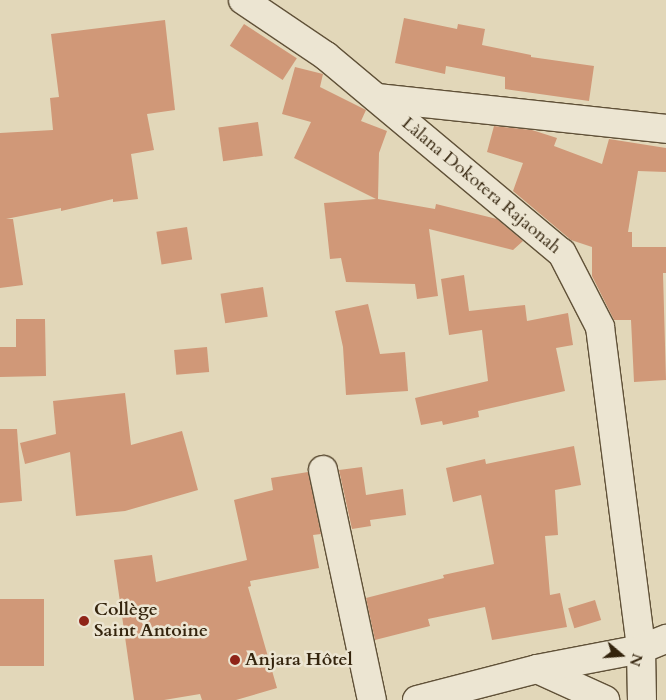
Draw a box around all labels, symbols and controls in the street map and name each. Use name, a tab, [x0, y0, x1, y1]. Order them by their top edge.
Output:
street label: Làlana Dokotera Rajaonah	[397, 113, 565, 259]
place label: Collège Saint Antoine	[94, 600, 208, 642]
marker: Collège Saint Antoine	[78, 615, 90, 627]
north arrow	[596, 630, 646, 680]
place label: Anjara Hôtel	[245, 649, 353, 671]
text: N	[625, 651, 647, 669]
marker: Anjara Hôtel	[229, 654, 241, 666]

